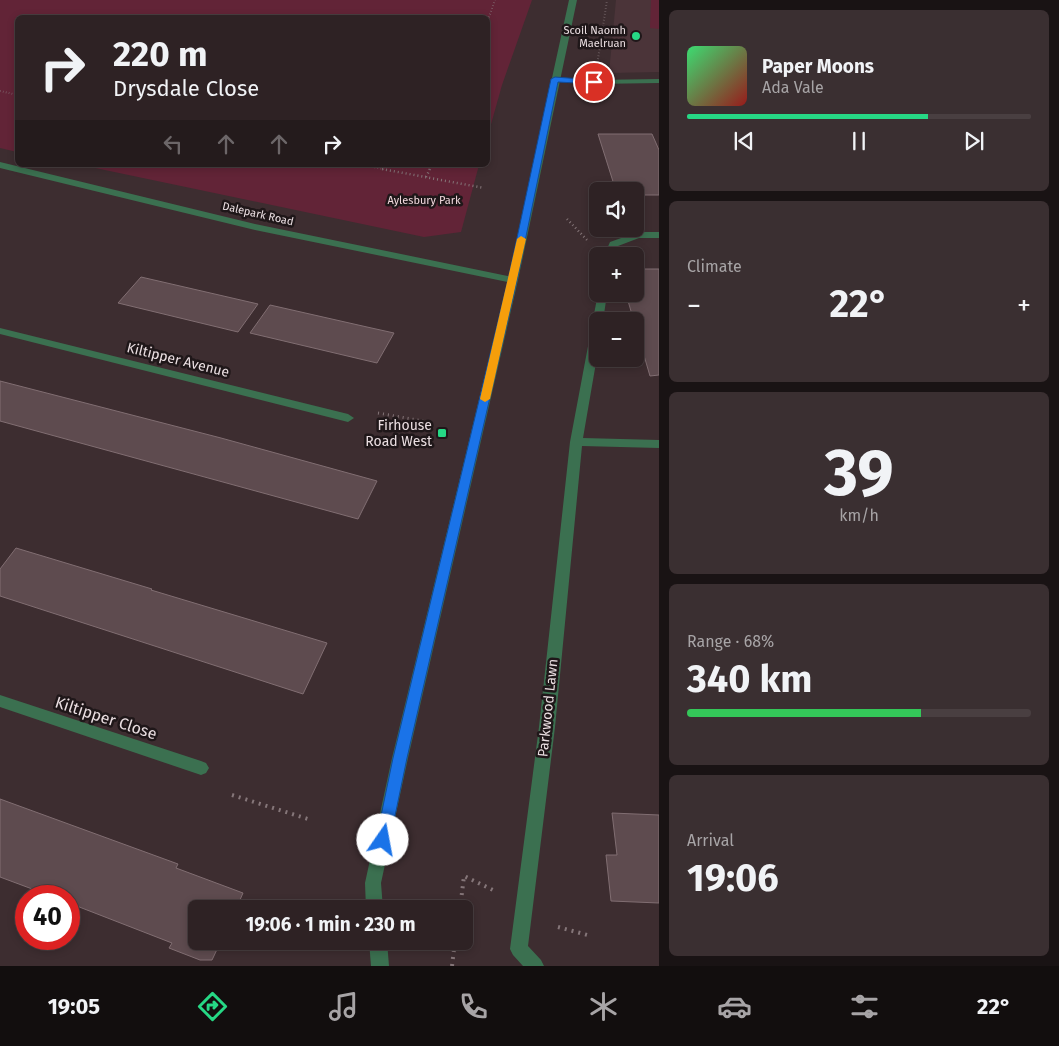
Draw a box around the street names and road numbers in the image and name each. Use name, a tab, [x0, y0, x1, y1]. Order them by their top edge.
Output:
street label: Dalepark Road	[221, 200, 295, 228]
street label: Kiltipper Avenue	[125, 339, 231, 381]
street label: Parkwood Lawn	[534, 658, 562, 758]
street label: Kiltipper Close	[53, 693, 159, 743]

